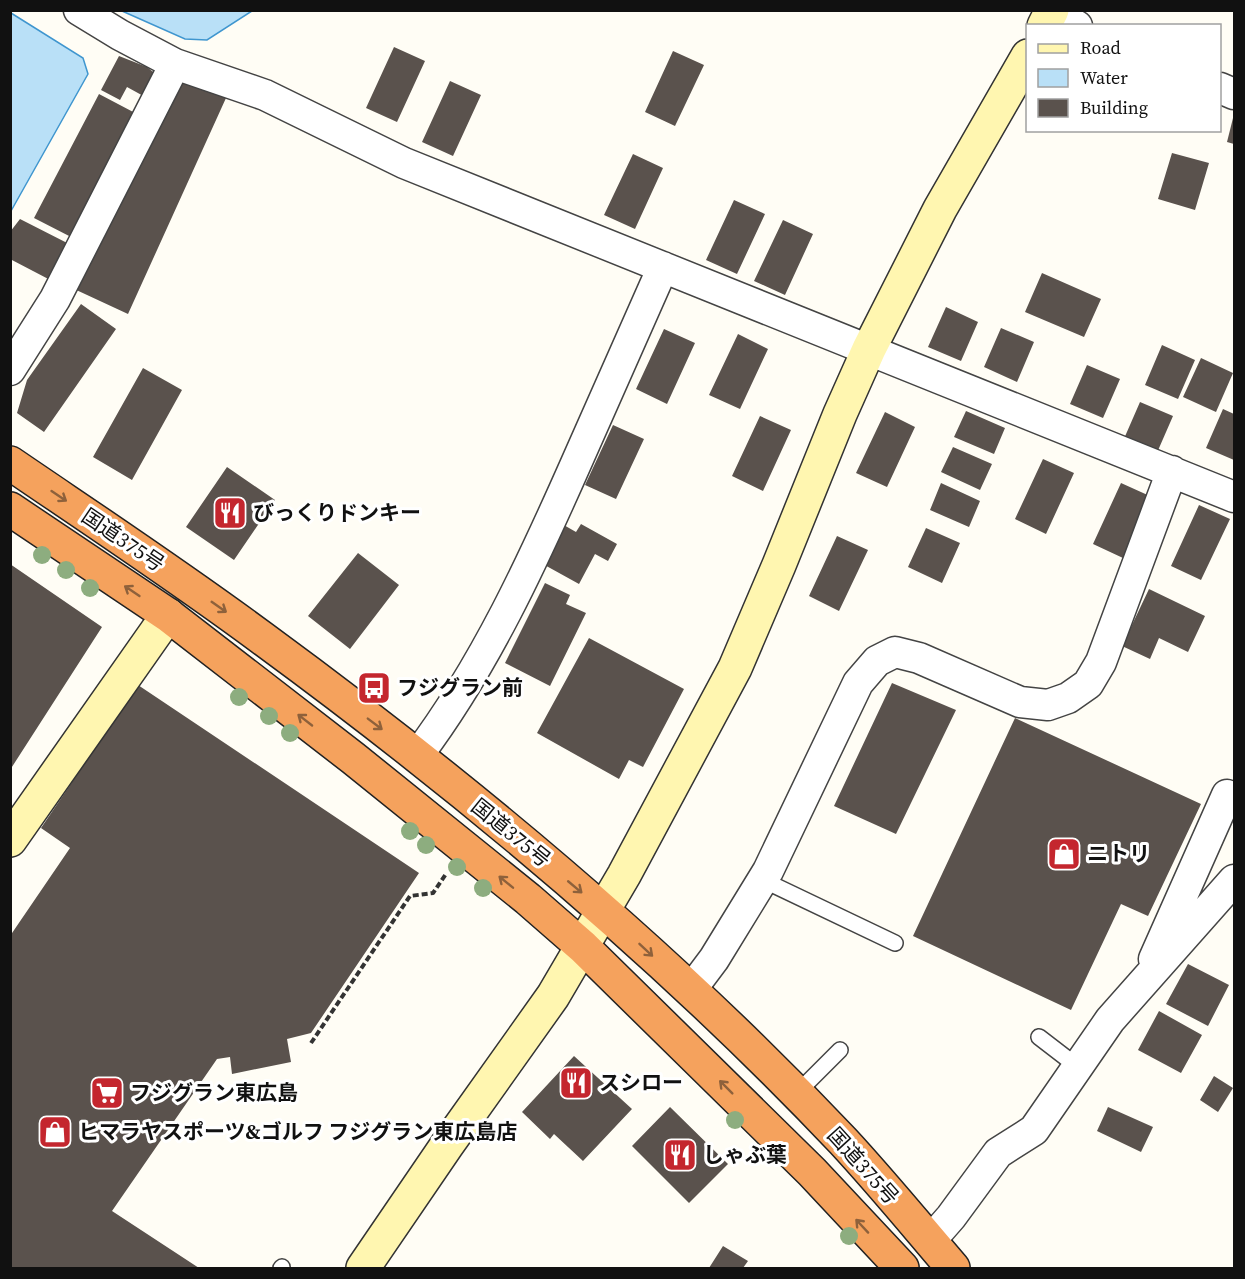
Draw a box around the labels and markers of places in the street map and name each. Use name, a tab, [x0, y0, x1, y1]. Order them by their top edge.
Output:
restaurant icon: びっくりドンキー	[212, 495, 248, 531]
place label: びっくりドンキー	[253, 498, 421, 527]
bus stop icon: フジグラン前	[356, 670, 392, 706]
place label: フジグラン前	[397, 673, 523, 702]
shop icon: ニトリ	[1046, 836, 1082, 872]
place label: ニトリ	[1087, 839, 1150, 868]
restaurant icon: スシロー	[558, 1065, 594, 1101]
place label: スシロー	[599, 1068, 683, 1097]
supermarket icon: フジグラン東広島	[89, 1075, 125, 1111]
place label: フジグラン東広島	[130, 1078, 298, 1107]
shop icon: ヒマラヤスポーツ&ゴルフ フジグラン東広島店	[37, 1114, 73, 1150]
place label: ヒマラヤスポーツ&ゴルフ フジグラン東広島店	[78, 1117, 517, 1146]
restaurant icon: しゃぶ葉	[662, 1137, 698, 1173]
place label: しゃぶ葉	[703, 1140, 787, 1169]

